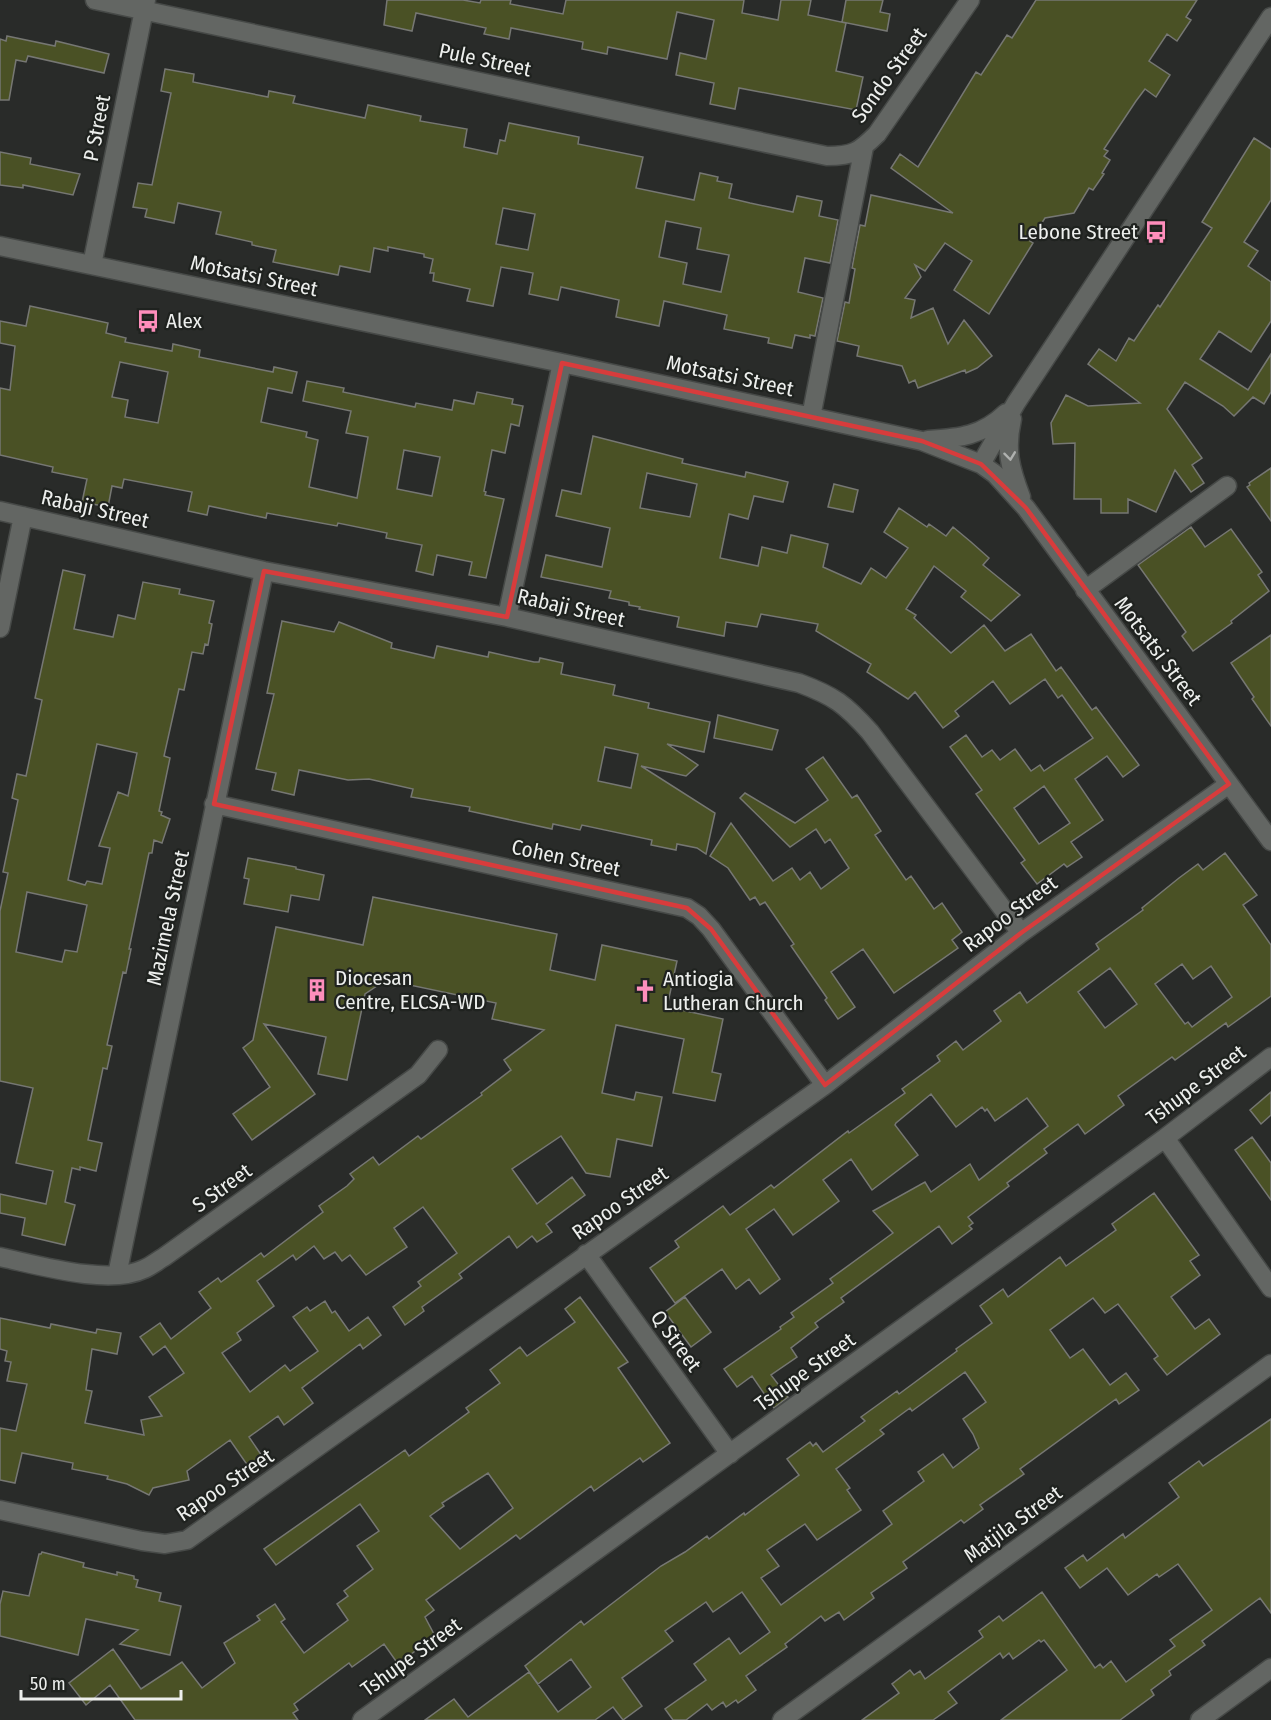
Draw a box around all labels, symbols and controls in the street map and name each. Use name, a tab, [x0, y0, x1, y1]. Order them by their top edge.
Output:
street label: Sondo Street	[846, 22, 932, 128]
street label: Pule Street	[436, 38, 534, 82]
street label: P Street	[78, 92, 116, 164]
place label: Lebone Street	[1019, 219, 1138, 245]
bus stop icon: Lebone Street	[1143, 219, 1169, 245]
street label: Motsatsi Street	[188, 250, 320, 302]
bus stop icon: Alex	[135, 308, 161, 334]
place label: Alex	[166, 308, 203, 334]
street label: Motsatsi Street	[664, 350, 796, 402]
one-way arrow	[1003, 452, 1015, 461]
street label: Rabaji Street	[39, 484, 152, 534]
street label: Rabaji Street	[515, 583, 628, 633]
street label: Motsatsi Street	[1109, 591, 1207, 711]
street label: Cohen Street	[509, 834, 623, 882]
street label: Mazimela Street	[141, 848, 195, 988]
street label: Rapoo Street	[958, 870, 1062, 958]
place label: Diocesan Centre, ELCSA-WD	[335, 965, 485, 1015]
place label: Antiogia Lutheran Church	[663, 966, 804, 1016]
building icon: Diocesan Centre, ELCSA-WD	[304, 977, 330, 1003]
church icon: Antiogia Lutheran Church	[632, 978, 658, 1004]
street label: Tshupe Street	[1141, 1039, 1251, 1131]
street label: S Street	[187, 1158, 257, 1218]
street label: Rapoo Street	[567, 1160, 673, 1246]
street label: Q Street	[645, 1305, 707, 1377]
street label: Tshupe Street	[750, 1327, 860, 1417]
street label: Rapoo Street	[172, 1443, 279, 1527]
street label: Matjila Street	[959, 1480, 1067, 1568]
street label: Tshupe Street	[356, 1612, 466, 1702]
scale bar	[21, 1663, 182, 1701]
text: 50 m	[30, 1673, 66, 1695]

